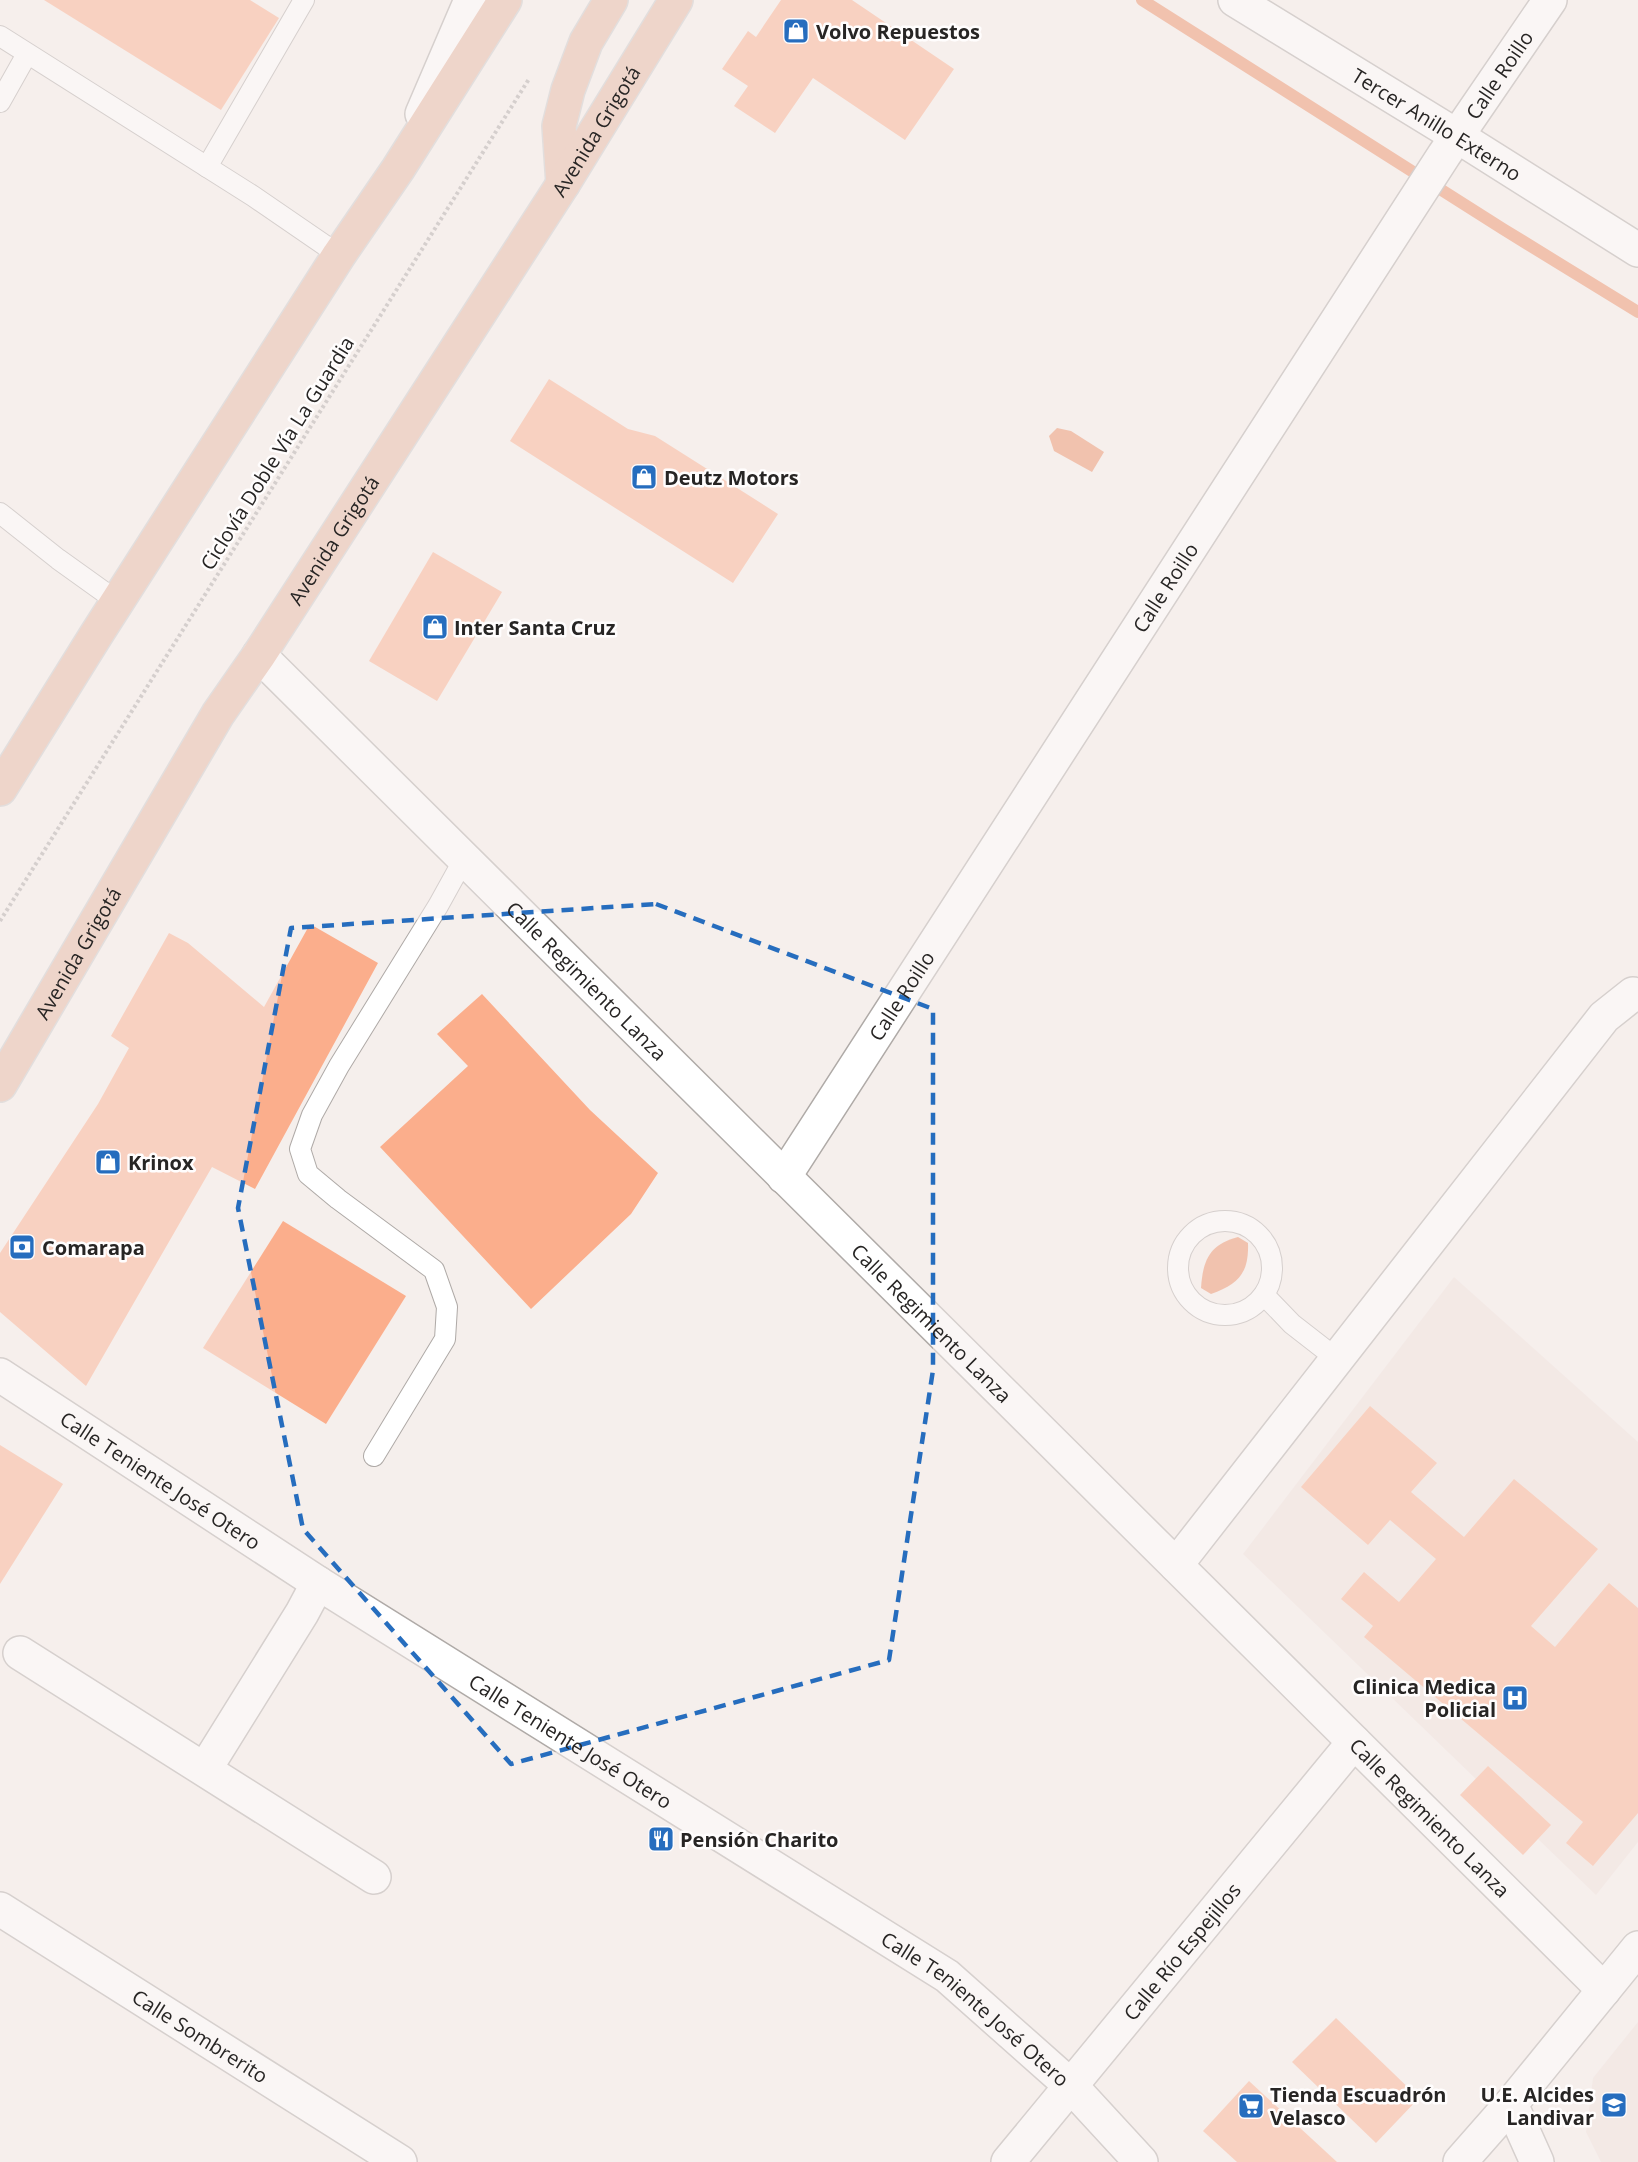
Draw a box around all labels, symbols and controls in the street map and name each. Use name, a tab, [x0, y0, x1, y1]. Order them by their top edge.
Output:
shop icon: Volvo Repuestos	[781, 16, 811, 46]
place label: Volvo Repuestos	[816, 18, 980, 45]
street label: Calle Roillo	[1459, 25, 1539, 124]
street label: Avenida Grigotá	[545, 61, 646, 202]
street label: Tercer Anillo Externo	[1347, 62, 1527, 187]
street label: Ciclovía Doble Vía La Guardia	[194, 331, 360, 575]
shop icon: Deutz Motors	[629, 462, 659, 492]
place label: Deutz Motors	[664, 464, 799, 491]
street label: Avenida Grigotá	[282, 470, 385, 610]
street label: Calle Roillo	[1126, 537, 1204, 637]
shop icon: Inter Santa Cruz	[420, 612, 450, 642]
place label: Inter Santa Cruz	[454, 614, 616, 641]
street label: Avenida Grigotá	[28, 882, 127, 1024]
street label: Calle Regimiento Lanza	[501, 895, 673, 1066]
street label: Calle Roillo	[862, 945, 940, 1046]
shop icon: Krinox	[93, 1147, 123, 1177]
place label: Krinox	[128, 1149, 194, 1176]
bank icon: Comarapa	[7, 1232, 37, 1262]
place label: Comarapa	[42, 1234, 145, 1261]
street label: Calle Regimiento Lanza	[846, 1237, 1018, 1408]
street label: Calle Teniente José Otero	[55, 1405, 266, 1556]
street label: Calle Teniente José Otero	[464, 1667, 677, 1814]
place label: Clinica Medica Policial	[1352, 1673, 1496, 1723]
hospital icon: Clinica Medica Policial	[1500, 1683, 1530, 1713]
street label: Calle Regimiento Lanza	[1344, 1732, 1516, 1903]
restaurant icon: Pensión Charito	[646, 1824, 676, 1854]
place label: Pensión Charito	[680, 1826, 839, 1853]
street label: Calle Río Espejillos	[1117, 1877, 1246, 2026]
street label: Calle Teniente José Otero	[876, 1925, 1075, 2092]
street label: Calle Sombrerito	[127, 1983, 273, 2089]
place label: Tienda Escuadrón Velasco	[1270, 2081, 1447, 2131]
place label: U.E. Alcides Landivar	[1480, 2081, 1594, 2131]
school or university icon: U.E. Alcides Landivar	[1599, 2090, 1629, 2120]
supermarket icon: Tienda Escuadrón Velasco	[1236, 2091, 1266, 2121]

